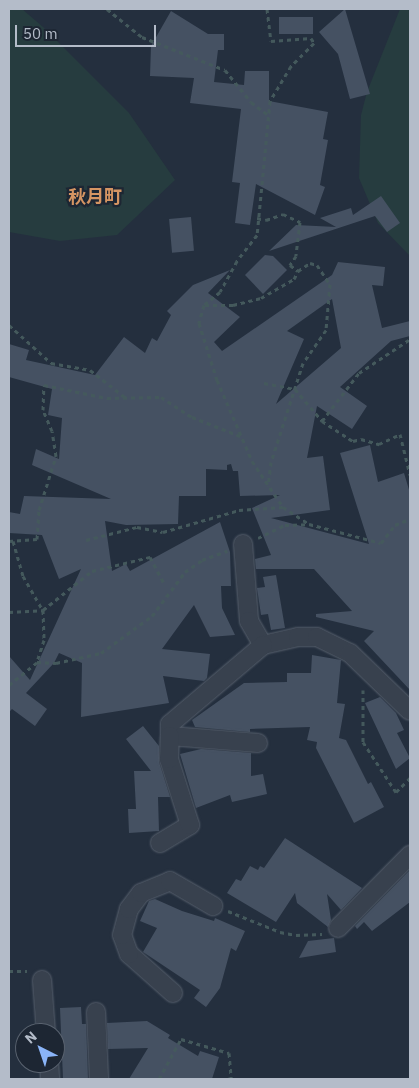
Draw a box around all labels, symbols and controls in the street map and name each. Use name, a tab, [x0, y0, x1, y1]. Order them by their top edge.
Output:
scale bar	[18, 15, 159, 47]
text: 50 m	[23, 24, 58, 43]
district label: 秋月町	[68, 186, 122, 208]
north arrow	[15, 1023, 65, 1073]
text: N	[21, 1027, 41, 1048]

